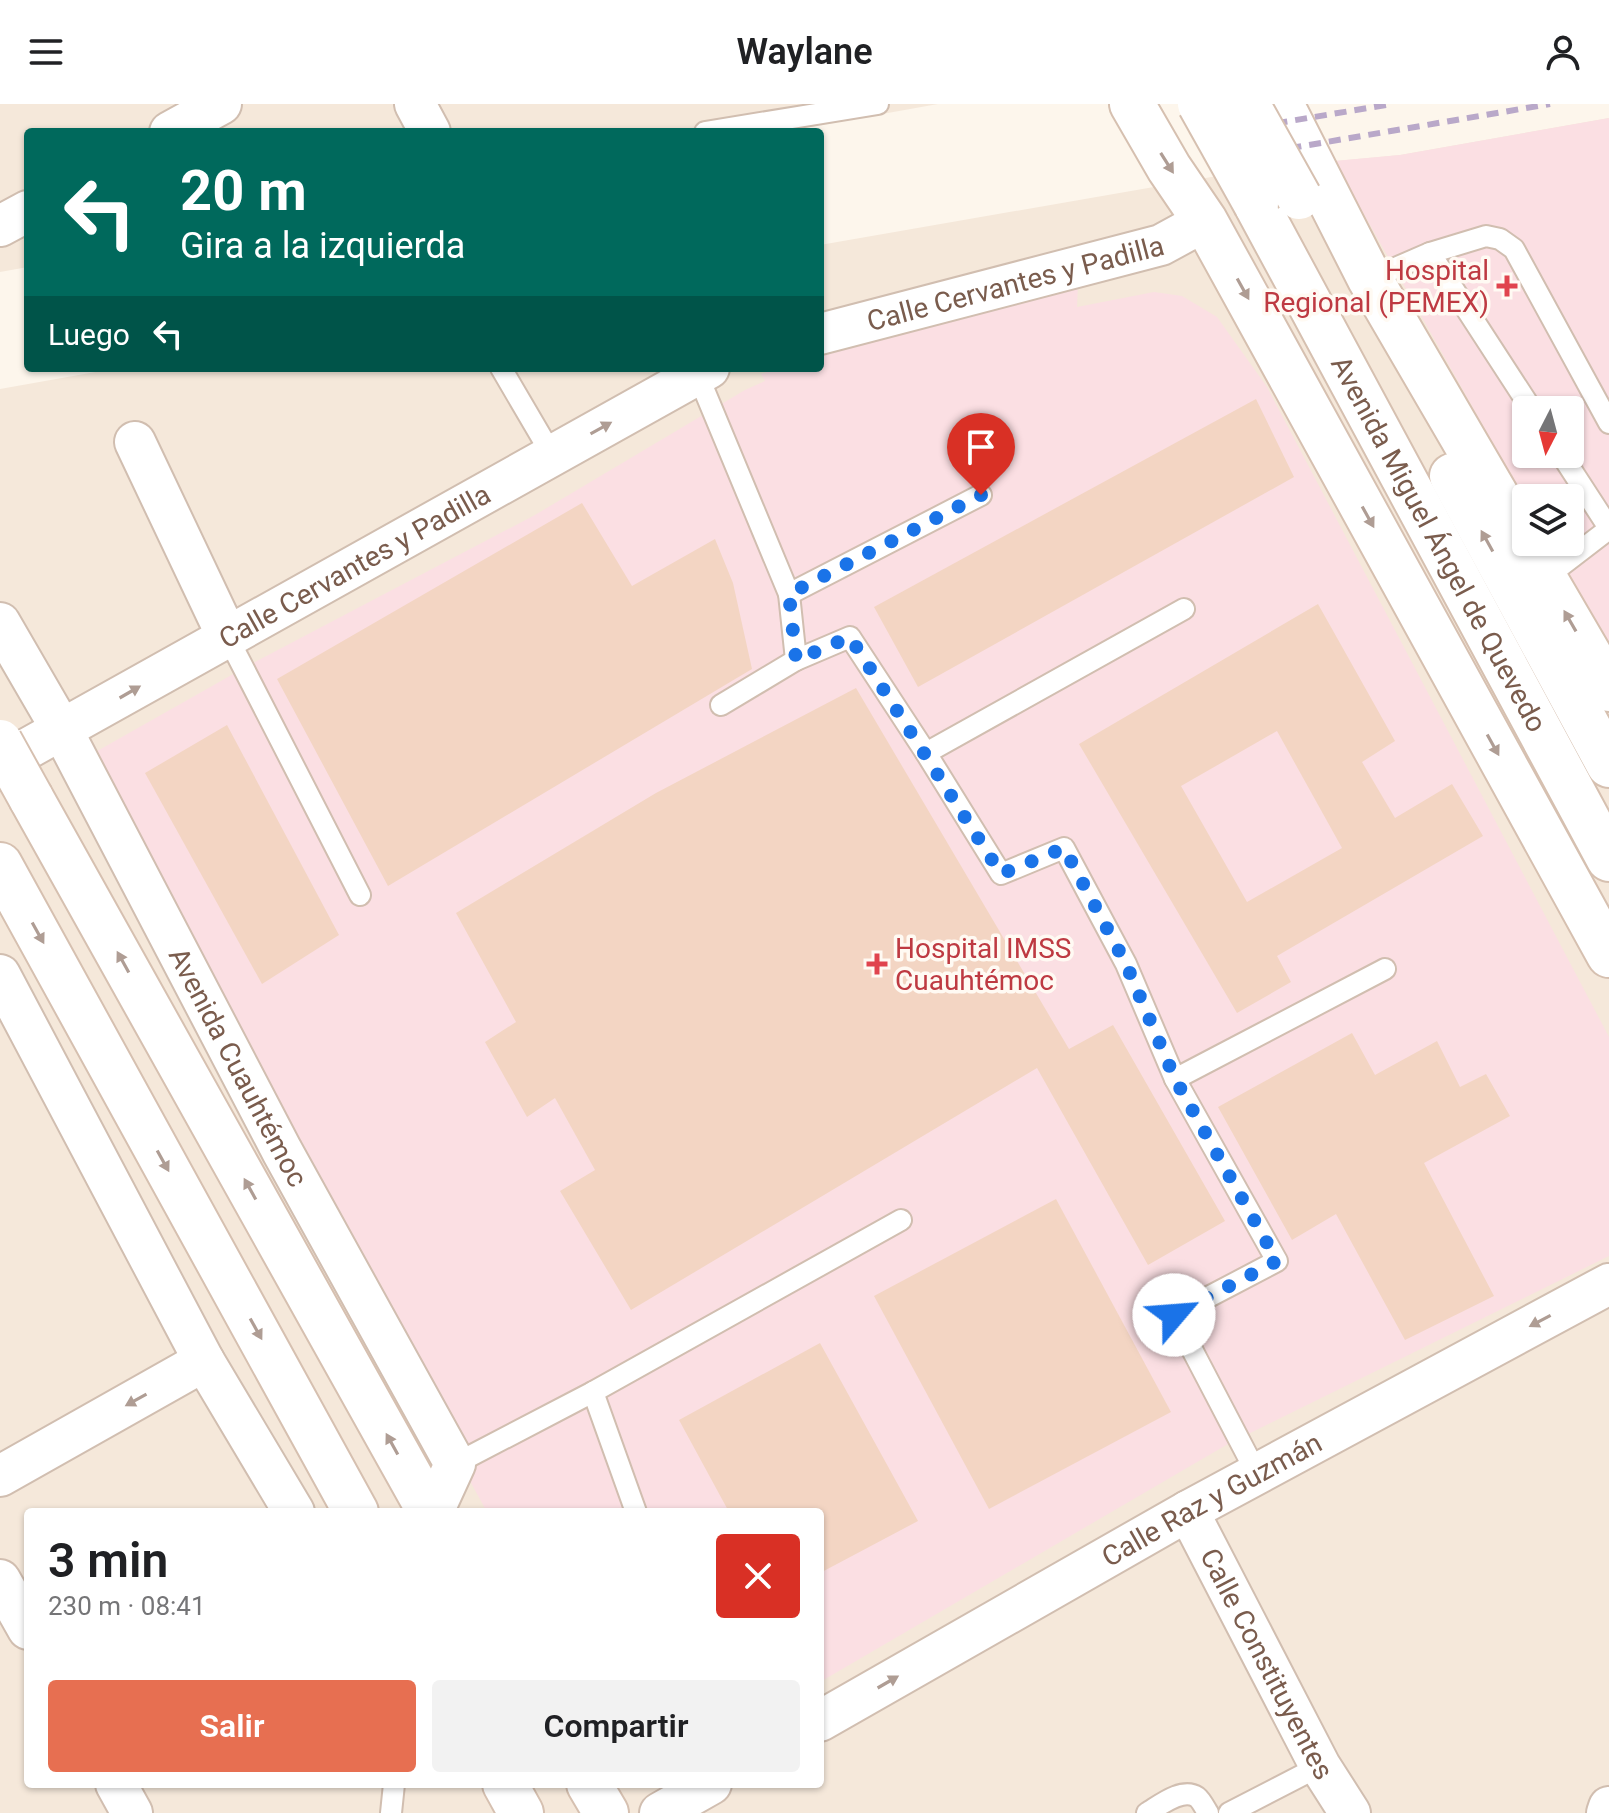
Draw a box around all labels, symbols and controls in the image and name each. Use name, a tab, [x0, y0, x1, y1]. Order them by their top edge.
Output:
icon: menu	[24, 30, 68, 74]
icon: person	[1541, 30, 1585, 74]
text: Waylane	[736, 31, 873, 73]
one-way arrow	[1160, 152, 1174, 174]
text: 20 m	[180, 158, 307, 224]
icon: left	[48, 160, 152, 264]
text: Gira a la izquierda	[180, 225, 465, 267]
street label: Calle Cervantes y Padilla	[864, 229, 1168, 338]
place label: Hospital Regional (PEMEX)	[1263, 254, 1489, 319]
marker: Hospital Regional (PEMEX)	[1496, 275, 1518, 297]
one-way arrow	[1236, 278, 1250, 300]
icon: left	[146, 312, 190, 356]
text: Luego	[48, 317, 130, 352]
street label: Avenida Miguel Ángel de Quevedo	[1324, 350, 1553, 738]
north arrow	[1512, 396, 1584, 468]
map controls	[1512, 396, 1584, 556]
pin	[947, 413, 1015, 495]
one-way arrow	[590, 421, 612, 435]
icon: arrive	[959, 425, 1003, 469]
street label: Calle Cervantes y Padilla	[213, 478, 496, 655]
button: layers	[1512, 484, 1584, 556]
one-way arrow	[1361, 505, 1375, 528]
one-way arrow	[1480, 530, 1494, 553]
one-way arrow	[1563, 610, 1577, 632]
one-way arrow	[118, 685, 141, 699]
one-way arrow	[1486, 733, 1500, 756]
one-way arrow	[30, 922, 44, 944]
place label: Hospital IMSS Cuauhtémoc	[895, 932, 1071, 997]
street label: Avenida Cuauhtémoc	[162, 942, 314, 1192]
one-way arrow	[116, 951, 130, 973]
marker: Hospital IMSS Cuauhtémoc	[866, 953, 888, 975]
one-way arrow	[157, 1149, 170, 1172]
one-way arrow	[243, 1178, 257, 1200]
position arrow	[1132, 1273, 1216, 1357]
one-way arrow	[1529, 1315, 1552, 1328]
one-way arrow	[249, 1317, 263, 1340]
one-way arrow	[125, 1393, 148, 1406]
street label: Calle Raz y Guzmán	[1096, 1426, 1328, 1574]
one-way arrow	[385, 1433, 399, 1455]
text: 3 min	[48, 1532, 168, 1589]
button: close	[716, 1534, 800, 1618]
street label: Calle Constituyentes	[1193, 1543, 1340, 1786]
text: 230 m · 08:41	[48, 1591, 206, 1621]
one-way arrow	[877, 1675, 899, 1689]
button: Salir	[48, 1680, 416, 1772]
button: Compartir	[432, 1680, 800, 1772]

